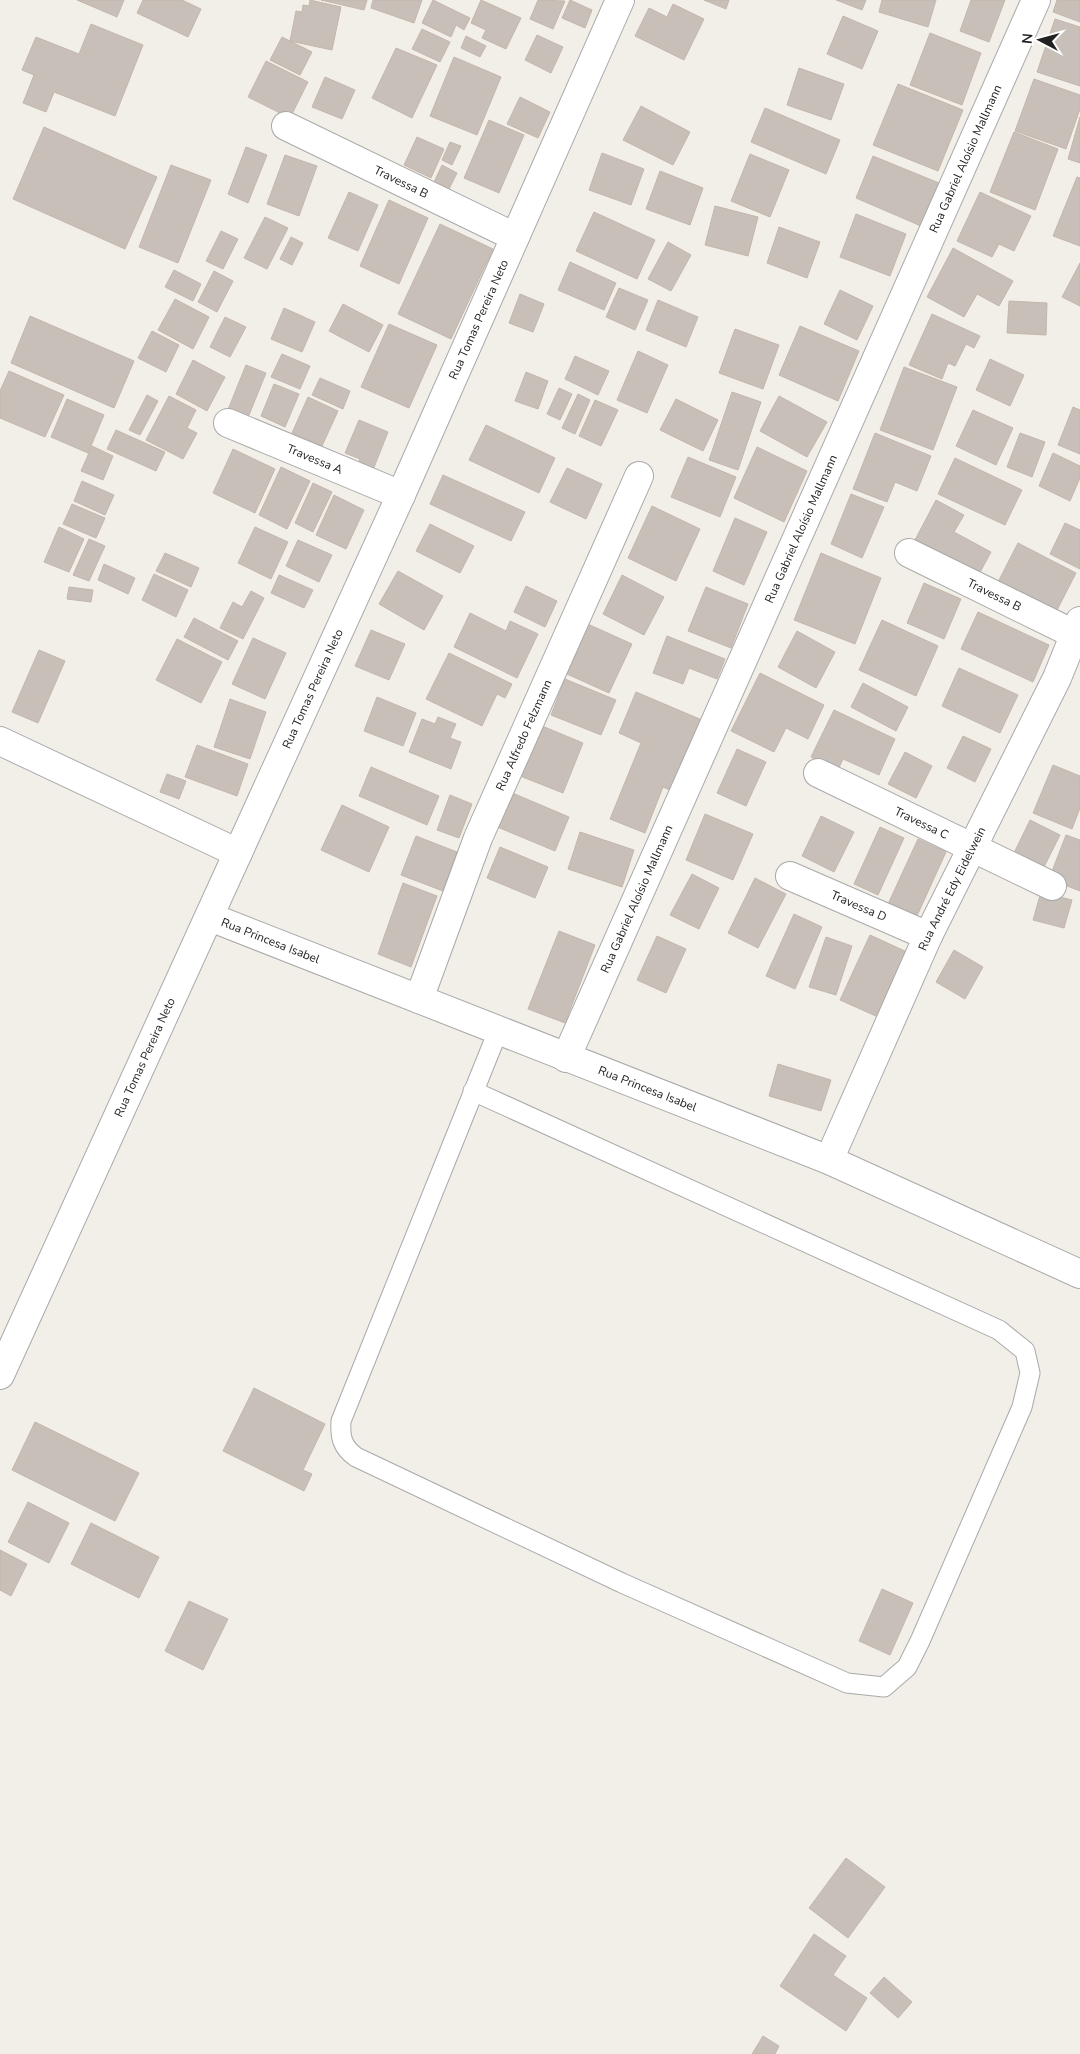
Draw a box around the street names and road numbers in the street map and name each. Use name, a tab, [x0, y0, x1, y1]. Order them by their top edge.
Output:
street label: Rua Gabriel Aloísio Mallmann	[926, 82, 1005, 235]
street label: Travessa B	[371, 162, 431, 202]
street label: Rua Tomas Pereira Neto	[445, 257, 512, 382]
street label: Travessa A	[284, 440, 345, 478]
street label: Rua Gabriel Aloísio Mallmann	[761, 452, 841, 606]
street label: Travessa B	[964, 575, 1024, 615]
street label: Rua Tomas Pereira Neto	[278, 626, 347, 751]
street label: Rua Alfredo Felzmann	[492, 677, 555, 793]
street label: Travessa C	[892, 803, 951, 843]
street label: Rua Gabriel Aloísio Mallmann	[597, 822, 677, 976]
street label: Rua André Edy Eidelwein	[915, 824, 989, 953]
street label: Travessa D	[828, 887, 889, 925]
street label: Rua Princesa Isabel	[219, 914, 323, 968]
street label: Rua Tomas Pereira Neto	[111, 995, 179, 1120]
street label: Rua Princesa Isabel	[596, 1062, 700, 1116]

